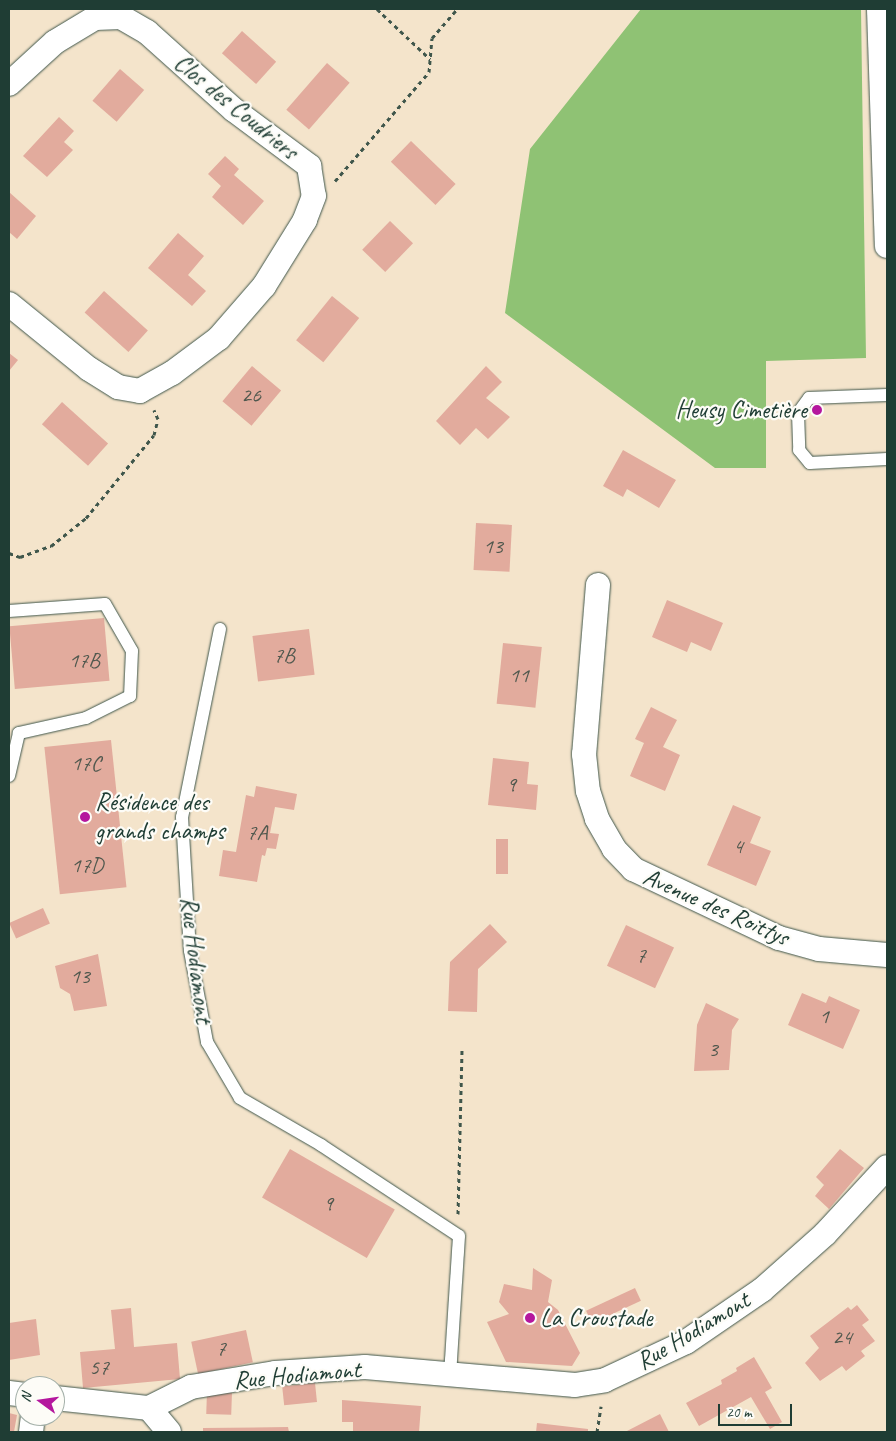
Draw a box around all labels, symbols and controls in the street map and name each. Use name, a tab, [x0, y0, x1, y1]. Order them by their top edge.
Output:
street label: Clos des Coudriers	[168, 48, 304, 166]
house number: 26	[241, 383, 261, 409]
place label: Heusy Cimetière	[676, 395, 807, 425]
marker: Heusy Cimetière	[811, 404, 823, 416]
house number: 13	[483, 534, 503, 560]
house number: 7B	[273, 643, 295, 669]
house number: 17B	[68, 648, 100, 674]
house number: 11	[509, 663, 529, 689]
house number: 17C	[71, 751, 101, 777]
house number: 9	[506, 772, 516, 798]
place label: Résidence des grands champs	[95, 788, 223, 847]
marker: Résidence des grands champs	[79, 811, 91, 823]
house number: 7A	[247, 820, 267, 846]
house number: 4	[733, 834, 743, 860]
house number: 17D	[71, 853, 103, 879]
street label: Avenue des Roittys	[639, 862, 793, 952]
street label: Rue Hodiamont	[173, 895, 219, 1025]
house number: 7	[636, 943, 646, 969]
house number: 13	[70, 964, 90, 990]
house number: 1	[819, 1004, 829, 1030]
house number: 3	[708, 1037, 718, 1063]
house number: 9	[323, 1191, 333, 1217]
street label: Rue Hodiamont	[631, 1285, 755, 1377]
place label: La Croustade	[540, 1303, 651, 1333]
marker: La Croustade	[524, 1312, 536, 1324]
house number: 24	[832, 1325, 852, 1351]
house number: 7	[216, 1336, 226, 1362]
house number: 57	[89, 1355, 109, 1381]
street label: Rue Hodiamont	[232, 1355, 362, 1395]
north arrow	[15, 1376, 65, 1426]
text: N	[17, 1391, 35, 1404]
scale bar	[721, 1394, 795, 1426]
text: 20 m	[726, 1403, 752, 1422]

